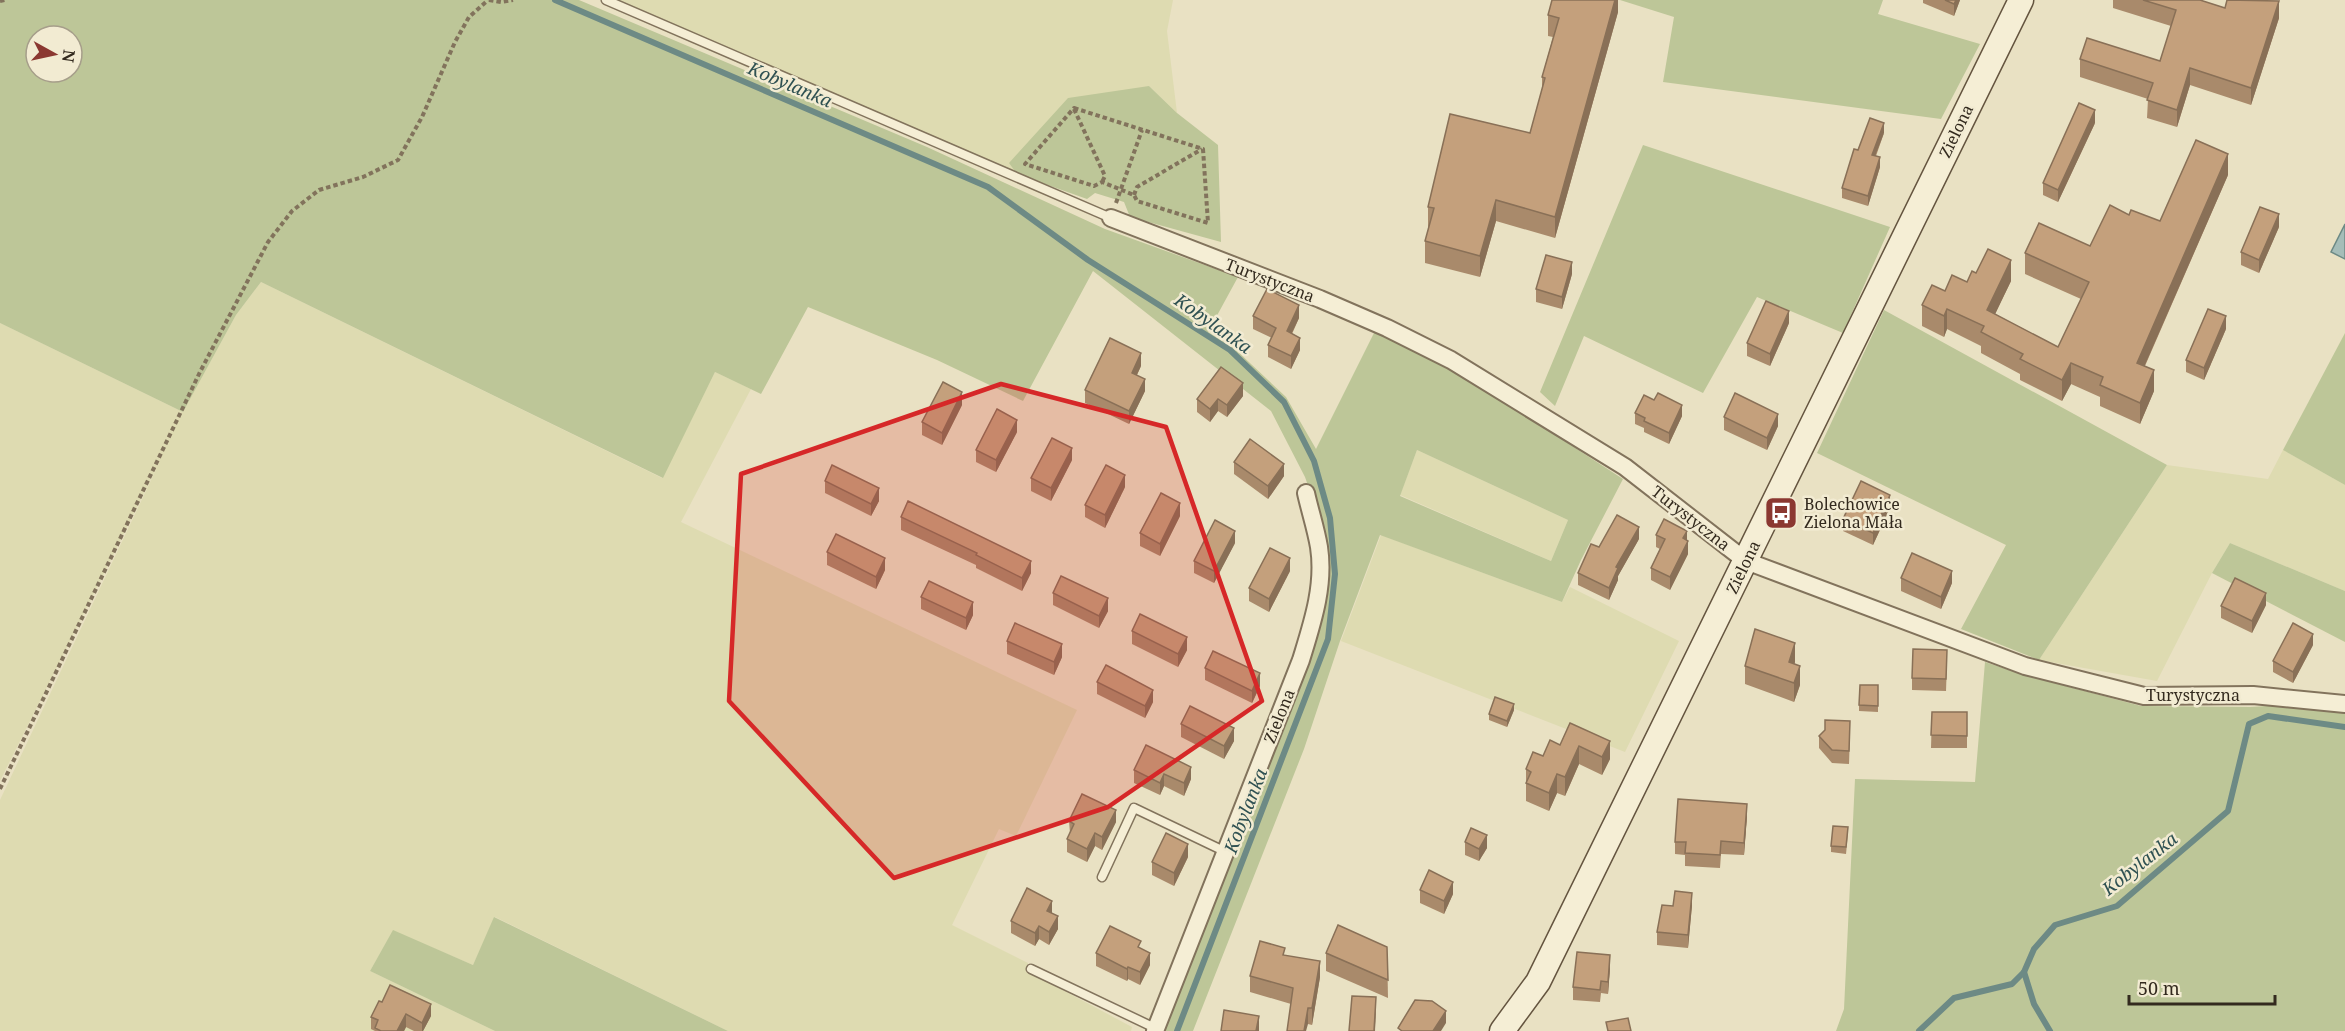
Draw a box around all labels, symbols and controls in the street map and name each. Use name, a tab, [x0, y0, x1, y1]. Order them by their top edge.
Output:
north arrow	[24, 24, 84, 84]
text: N	[57, 48, 81, 64]
water label: Kobylanka	[744, 55, 837, 113]
street label: Zielona	[1934, 101, 1978, 161]
street label: Turystyczna	[1222, 253, 1318, 307]
water label: Kobylanka	[1169, 287, 1257, 359]
street label: Turystyczna	[1647, 480, 1735, 556]
place label: Bolechowice Zielona Mała	[1804, 493, 1903, 533]
bus stop icon: Bolechowice Zielona Mała	[1763, 495, 1799, 531]
street label: Zielona	[1721, 537, 1765, 597]
street label: Turystyczna	[2146, 684, 2240, 706]
street label: Zielona	[1258, 686, 1300, 746]
water label: Kobylanka	[1218, 764, 1272, 858]
water label: Kobylanka	[2096, 826, 2182, 901]
scale bar	[2129, 968, 2274, 1006]
text: 50 m	[2138, 976, 2180, 1000]

